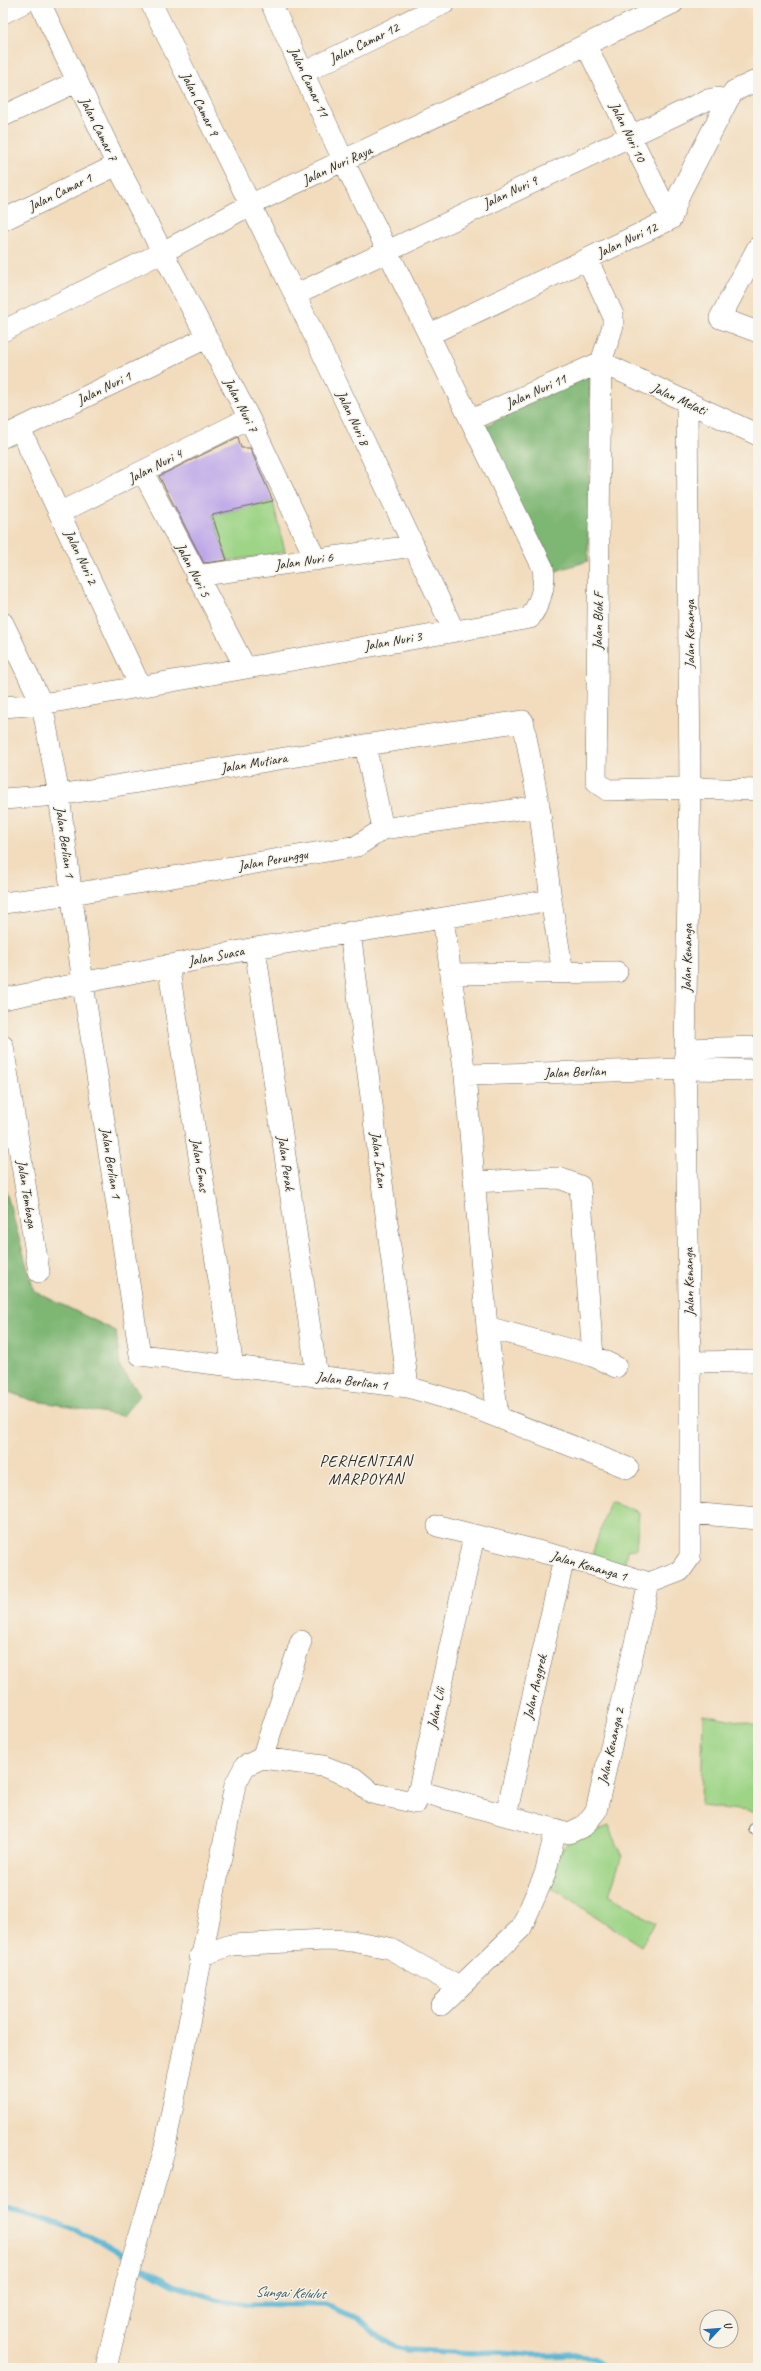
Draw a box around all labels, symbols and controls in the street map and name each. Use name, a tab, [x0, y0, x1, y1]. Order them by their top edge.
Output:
street label: Jalan Camar 12	[325, 18, 403, 68]
street label: Jalan Camar 11	[285, 43, 333, 120]
street label: Jalan Camar 9	[177, 68, 224, 140]
street label: Jalan Camar 7	[76, 93, 122, 164]
street label: Jalan Nuri 10	[606, 98, 651, 166]
street label: Jalan Nuri Raya	[298, 141, 376, 189]
street label: Jalan Camar 1	[24, 169, 95, 215]
street label: Jalan Nuri 9	[479, 171, 542, 212]
street label: Jalan Nuri 12	[593, 218, 661, 262]
street label: Jalan Nuri 1	[73, 367, 135, 409]
street label: Jalan Nuri 11	[502, 370, 570, 412]
street label: Jalan Nuri 7	[220, 374, 262, 435]
street label: Jalan Melati	[648, 379, 711, 420]
street label: Jalan Nuri 8	[333, 387, 374, 450]
street label: Jalan Nuri 4	[124, 444, 186, 487]
street label: Jalan Nuri 2	[61, 526, 102, 589]
street label: Jalan Nuri 5	[172, 539, 214, 600]
street label: Jalan Nuri 6	[273, 548, 335, 574]
street label: Jalan Blok F	[589, 590, 607, 651]
street label: Jalan Kenanga	[681, 598, 698, 669]
street label: Jalan Nuri 3	[362, 627, 425, 655]
street label: Jalan Mutiara	[219, 749, 290, 777]
street label: Jalan Berlian 1	[51, 805, 78, 879]
street label: Jalan Perunggu	[236, 845, 310, 875]
street label: Jalan Kenanga	[678, 922, 696, 993]
street label: Jalan Suasa	[186, 942, 247, 970]
street label: Jalan Berlian	[543, 1062, 607, 1082]
street label: Jalan Berlian 1	[97, 1125, 125, 1200]
street label: Jalan Intan	[367, 1130, 391, 1190]
street label: Jalan Perak	[274, 1134, 299, 1193]
street label: Jalan Emas	[187, 1136, 213, 1194]
street label: Jalan Tembaga	[13, 1158, 41, 1231]
street label: Jalan Kenanga	[680, 1246, 698, 1317]
street label: Jalan Berlian 1	[315, 1368, 389, 1394]
district label: PERHENTIAN MARPOYAN	[319, 1451, 414, 1489]
street label: Jalan Kenanga 1	[548, 1547, 629, 1585]
street label: Jalan Anggrek	[519, 1651, 551, 1722]
street label: Jalan Lili	[423, 1684, 449, 1731]
street label: Jalan Kenanga 2	[594, 1704, 628, 1787]
water label: Sungai Kelulut	[255, 2282, 328, 2304]
north arrow	[699, 2309, 739, 2349]
text: U	[721, 2319, 737, 2332]

